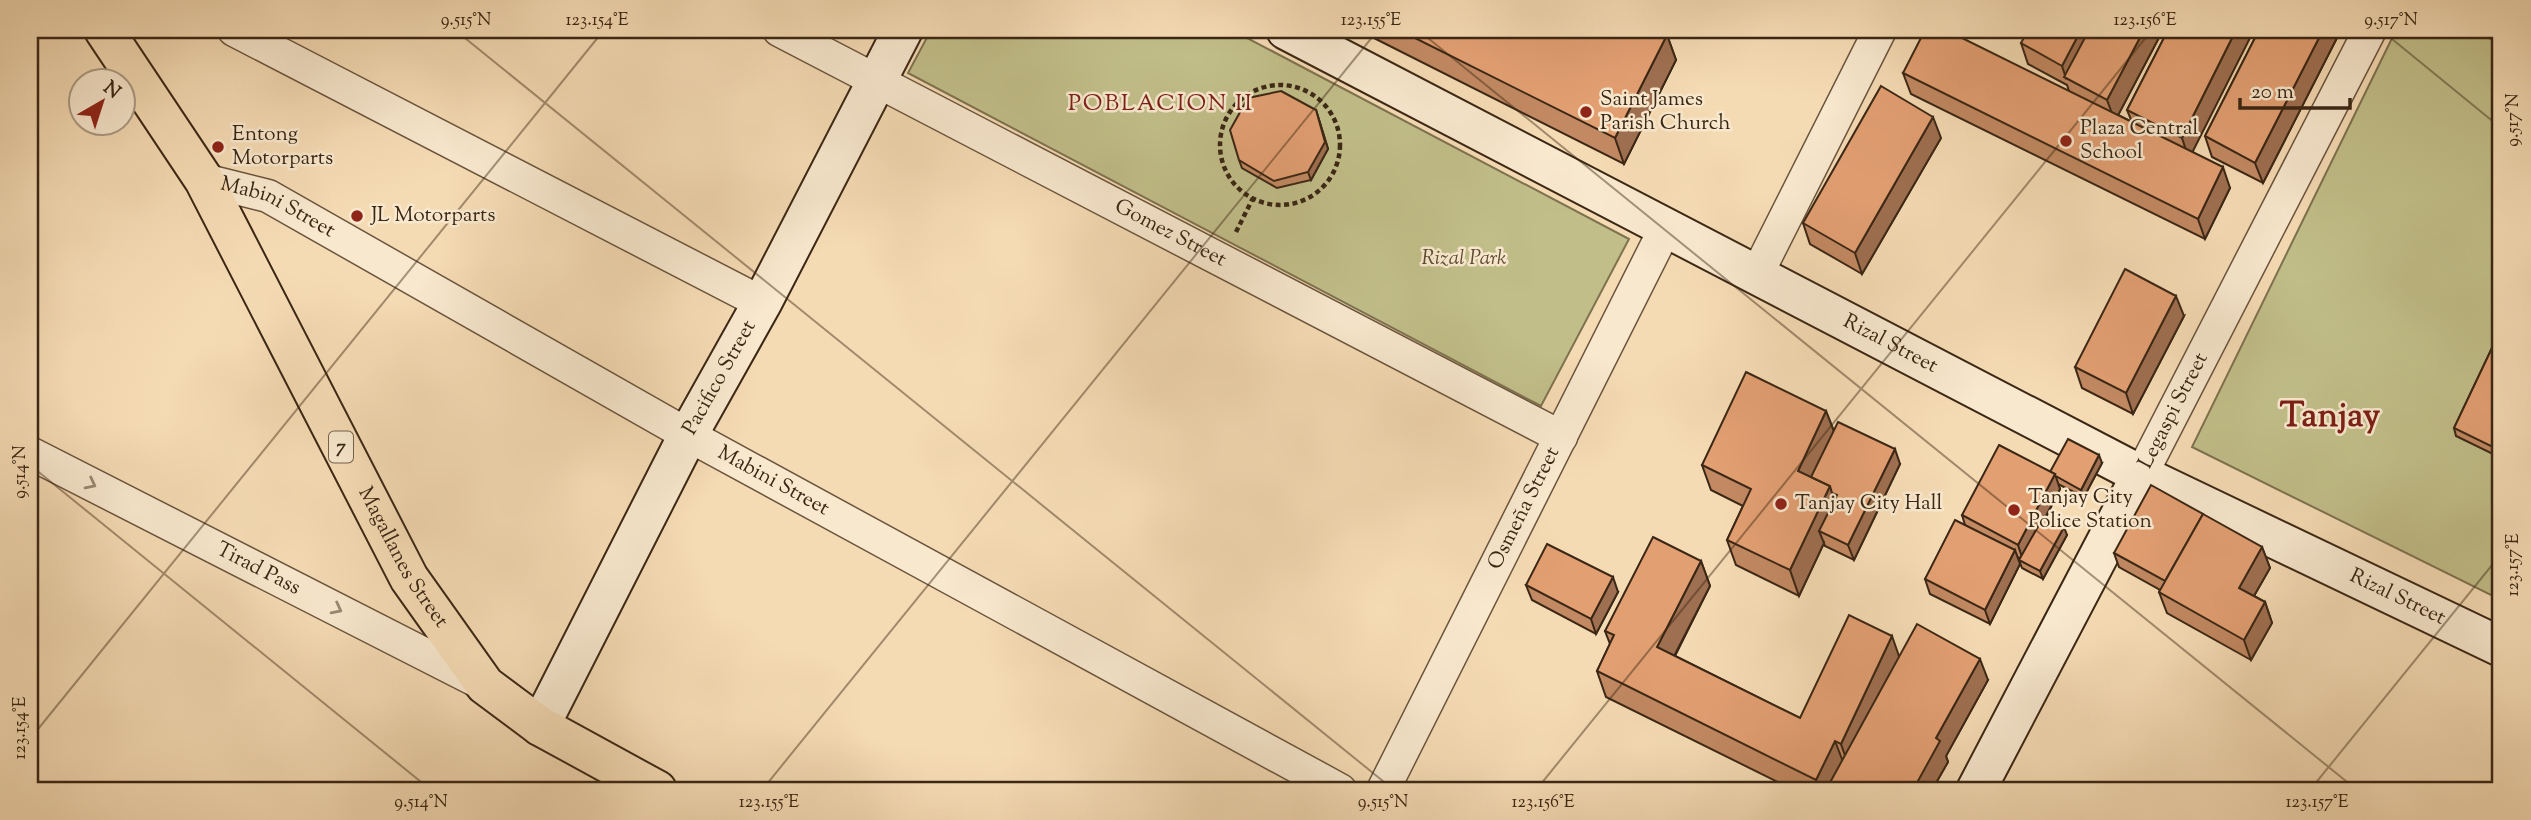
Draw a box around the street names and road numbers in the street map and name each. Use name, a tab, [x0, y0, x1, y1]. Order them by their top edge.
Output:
street label: Mabini Street	[217, 170, 340, 246]
street label: Gomez Street	[1109, 192, 1231, 275]
street label: Rizal Street	[1837, 307, 1943, 382]
street label: Pacifico Street	[676, 315, 764, 441]
street label: Legaspi Street	[2132, 348, 2216, 474]
road number: 7	[329, 432, 353, 462]
street label: Mabini Street	[712, 439, 834, 524]
street label: Osmeña Street	[1481, 442, 1568, 575]
street label: Magallanes Street	[350, 482, 455, 634]
street label: Tirad Pass	[211, 535, 305, 603]
street label: Rizal Street	[2344, 562, 2450, 633]

